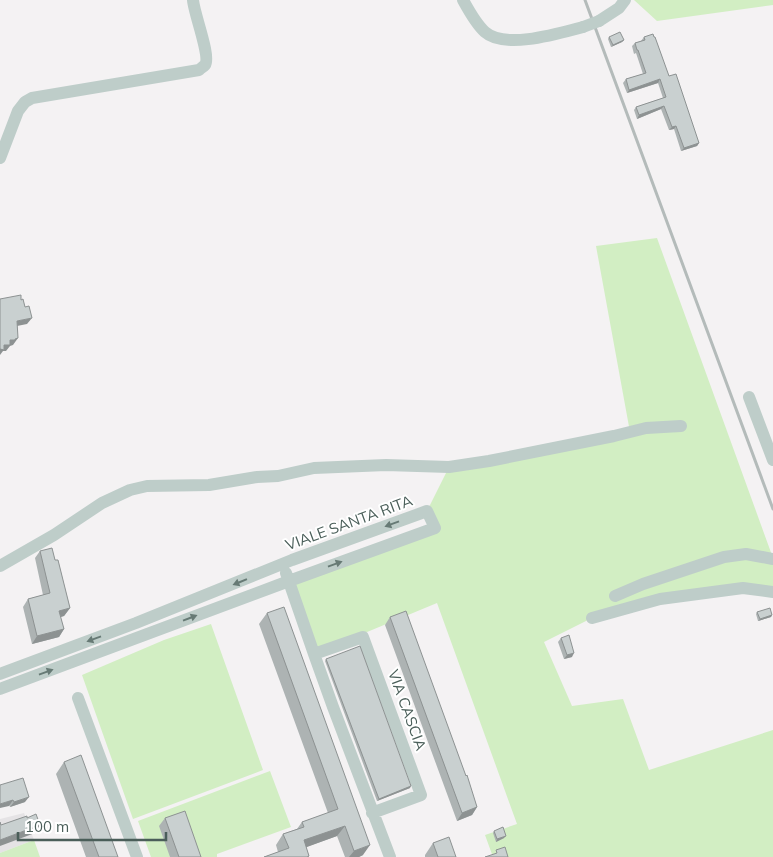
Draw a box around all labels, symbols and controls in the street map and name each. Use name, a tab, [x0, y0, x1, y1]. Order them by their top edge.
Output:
street label: VIALE SANTA RITA	[283, 491, 415, 554]
one-way arrow	[384, 521, 399, 528]
one-way arrow	[328, 560, 343, 568]
one-way arrow	[232, 578, 247, 586]
one-way arrow	[183, 614, 198, 622]
one-way arrow	[86, 635, 101, 643]
street label: VIA CASCIA	[384, 667, 431, 753]
one-way arrow	[38, 668, 53, 675]
scale bar	[18, 810, 165, 842]
text: 100 m	[25, 817, 69, 836]

